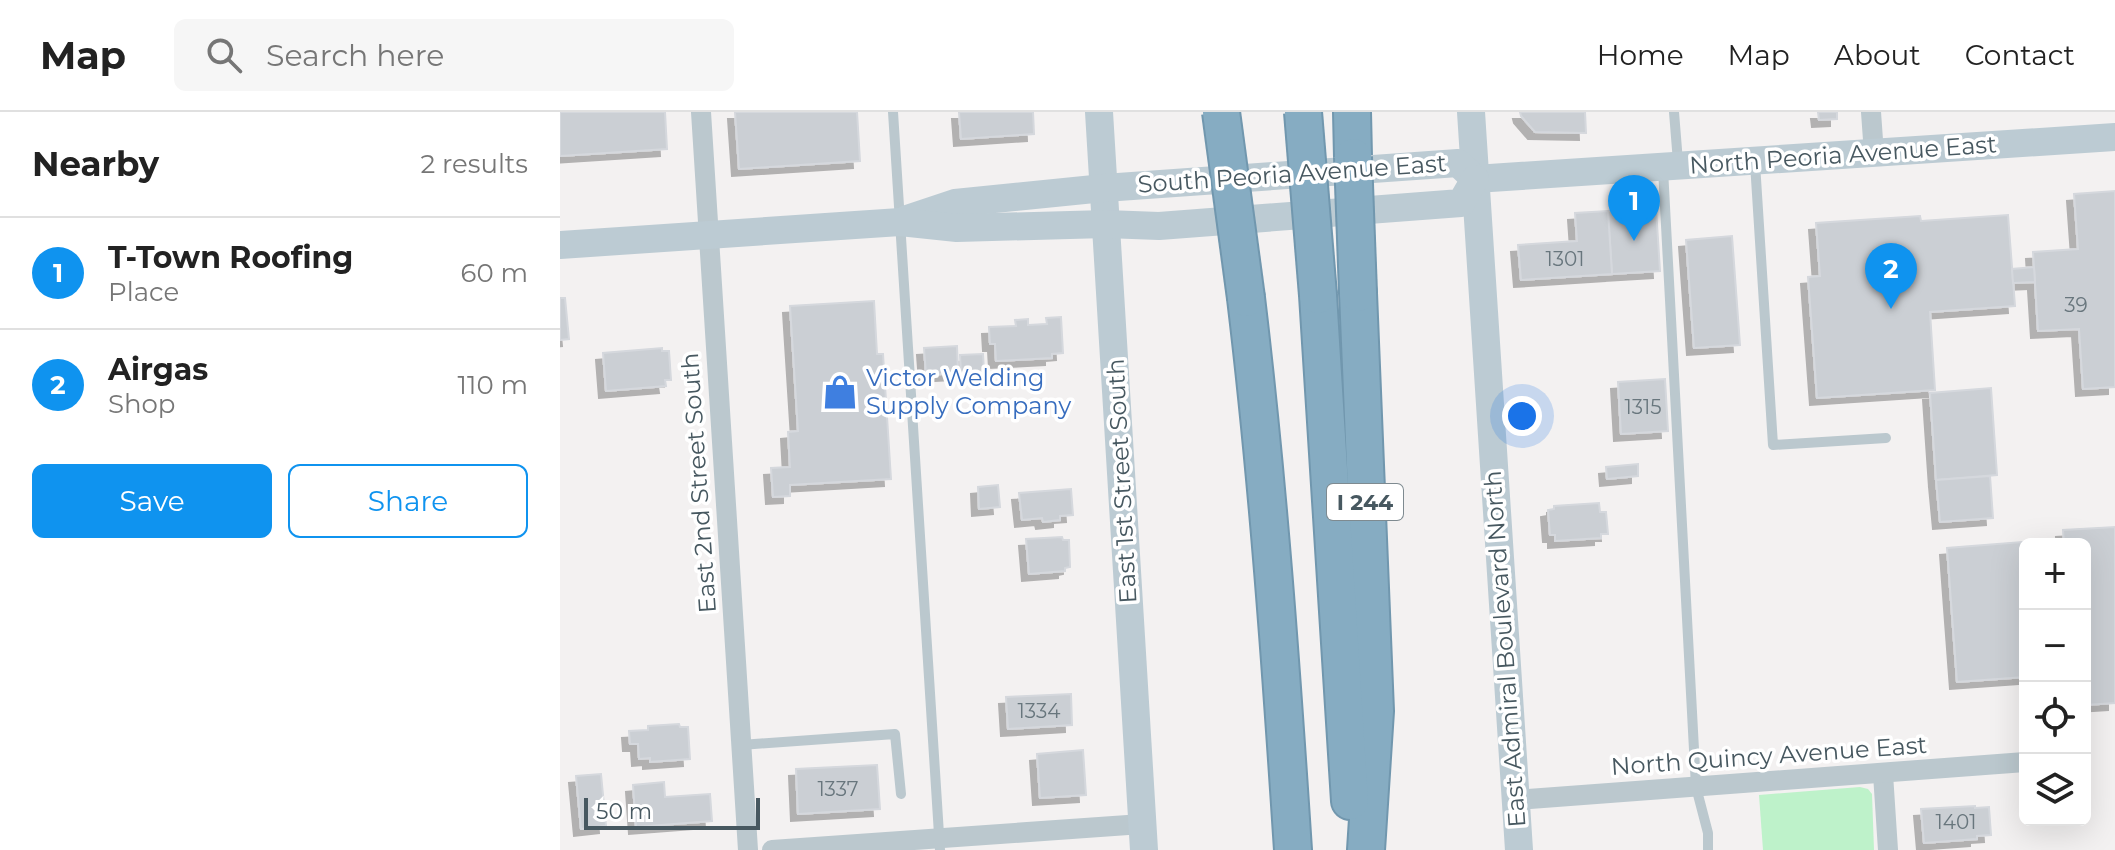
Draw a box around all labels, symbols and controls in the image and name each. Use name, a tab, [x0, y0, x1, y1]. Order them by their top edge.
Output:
search box	[174, 19, 734, 91]
text: Map	[40, 32, 126, 79]
icon: search	[202, 33, 246, 77]
text: Search here	[266, 37, 444, 74]
text: Home	[1597, 38, 1684, 72]
text: Map	[1728, 38, 1790, 72]
text: About	[1834, 38, 1921, 72]
text: Contact	[1965, 38, 2075, 72]
street label: North Peoria Avenue East	[1688, 129, 1998, 180]
text: Nearby	[32, 143, 159, 185]
text: 2 results	[420, 148, 528, 180]
street label: South Peoria Avenue East	[1137, 148, 1448, 199]
pin: 1	[1608, 175, 1660, 241]
text: T-Town Roofing	[108, 239, 353, 276]
pin: 2	[1865, 243, 1917, 309]
house number: 1301	[1546, 247, 1584, 271]
text: 1	[53, 257, 63, 289]
text: 60 m	[461, 257, 528, 289]
text: Place	[108, 276, 179, 308]
house number: 39	[2064, 293, 2088, 317]
text: Airgas	[108, 351, 208, 388]
street label: East 2nd Street South	[675, 352, 722, 614]
street label: East 1st Street South	[1101, 358, 1142, 604]
place label: Victor Welding Supply Company	[866, 363, 1071, 420]
text: 2	[50, 369, 66, 401]
text: 110 m	[458, 369, 528, 401]
shop icon: Victor Welding Supply Company	[821, 373, 859, 411]
text: Shop	[108, 388, 176, 420]
house number: 1315	[1624, 395, 1662, 419]
your location	[1502, 396, 1542, 436]
button: Save	[32, 464, 272, 538]
button: Share	[288, 464, 528, 538]
street label: East Admiral Boulevard North	[1478, 470, 1531, 828]
road number: I 244	[1327, 484, 1403, 520]
map controls	[2019, 538, 2091, 826]
button: +	[2019, 538, 2091, 610]
button: −	[2019, 610, 2091, 682]
button: locate	[2019, 682, 2091, 754]
house number: 1334	[1018, 699, 1060, 723]
street label: North Quincy Avenue East	[1610, 730, 1928, 781]
button: layers	[2019, 754, 2091, 826]
house number: 1337	[817, 777, 859, 801]
scale bar	[584, 794, 760, 830]
text: 50 m	[596, 798, 652, 825]
house number: 1401	[1936, 810, 1976, 834]

